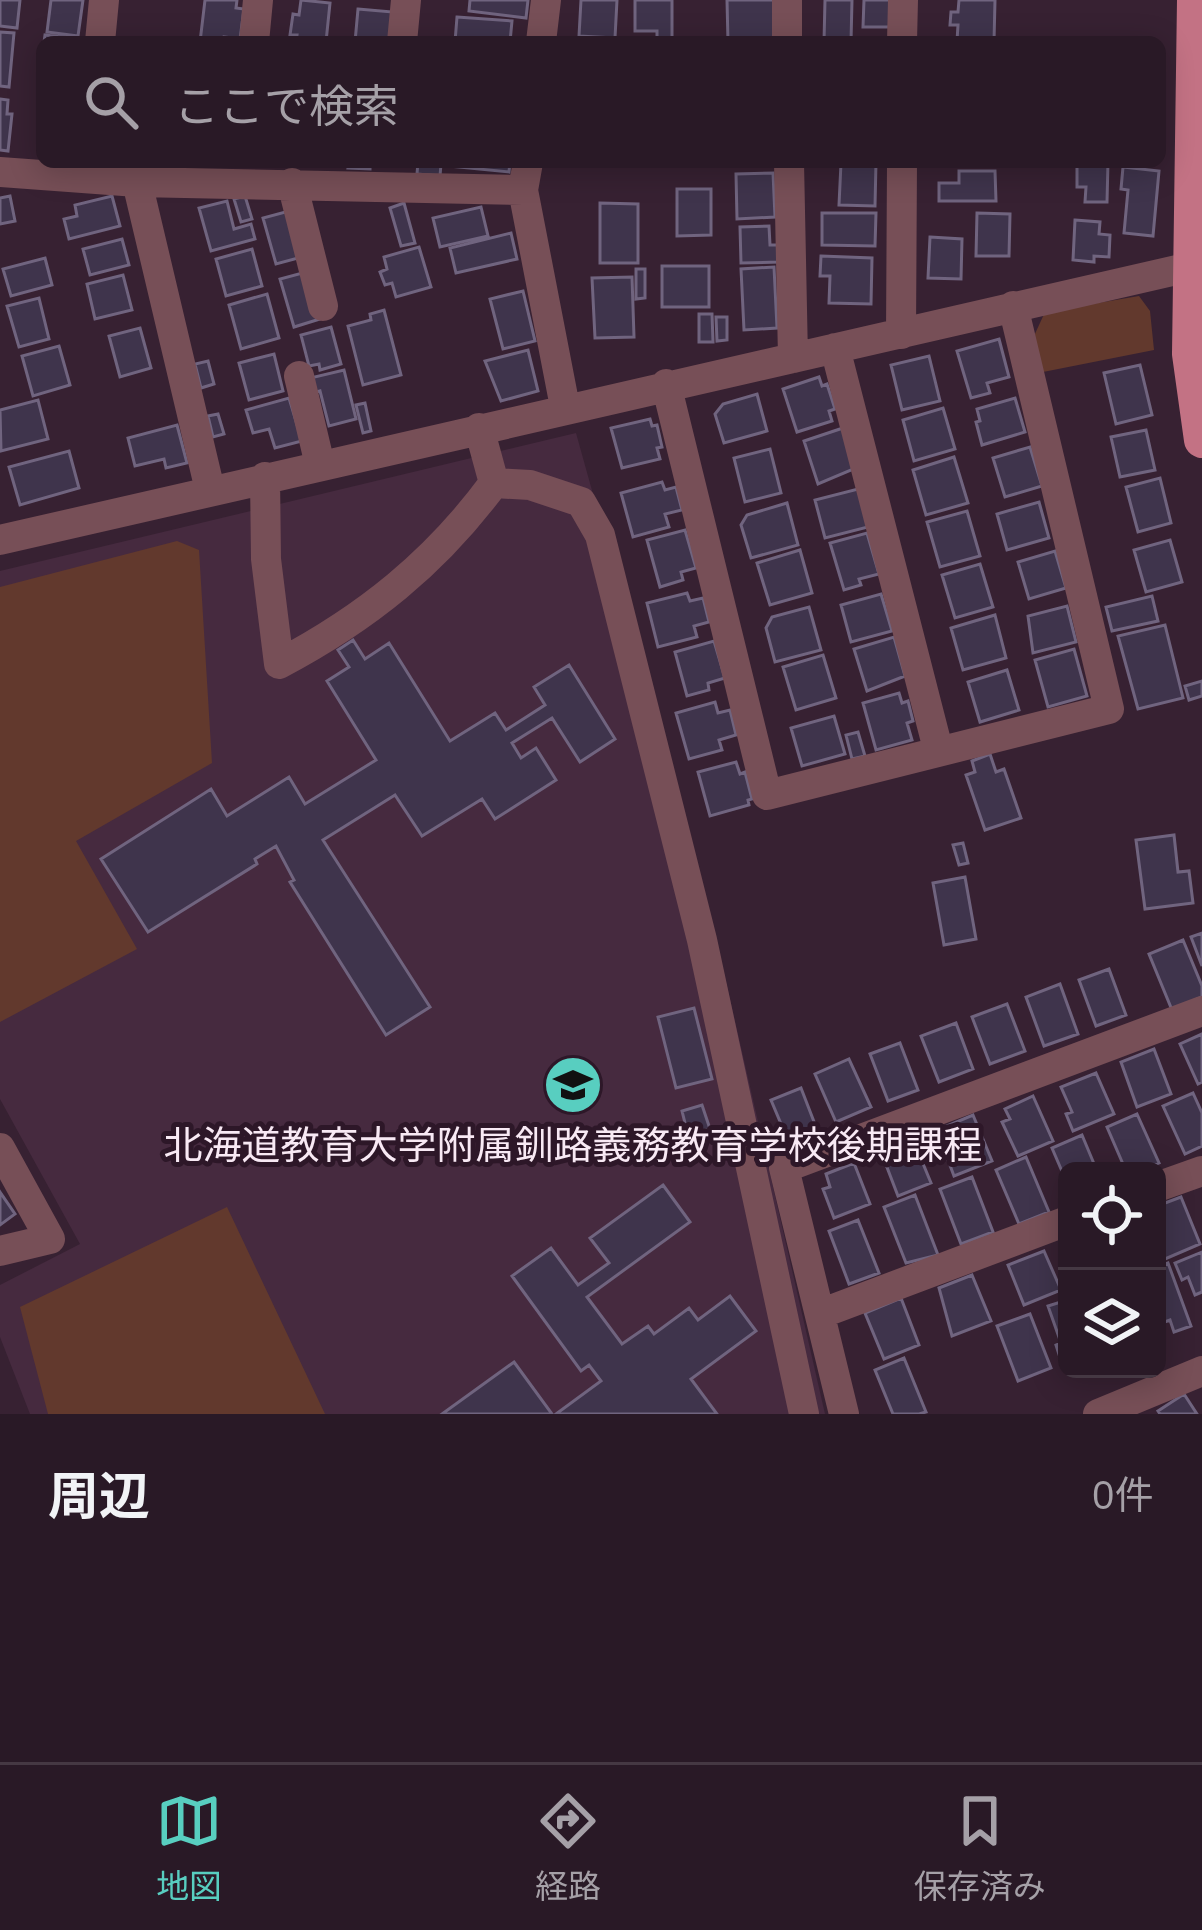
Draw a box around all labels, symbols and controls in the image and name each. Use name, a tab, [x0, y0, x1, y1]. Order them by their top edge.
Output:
search box	[36, 36, 1166, 168]
icon: search	[78, 69, 144, 135]
text: ここで検索	[174, 76, 399, 134]
school or university icon: 北海道教育大学附属釧路義務教育学校後期課程	[542, 1054, 604, 1116]
place label: 北海道教育大学附属釧路義務教育学校後期課程	[163, 1119, 983, 1170]
map controls	[1058, 1162, 1166, 1378]
button: locate	[1058, 1162, 1166, 1270]
button: layers	[1058, 1270, 1166, 1378]
text: 周辺	[48, 1462, 150, 1528]
text: 0件	[1092, 1469, 1154, 1520]
tab: 地図	[156, 1788, 222, 1908]
tab: 経路	[535, 1788, 601, 1908]
tab: 保存済み	[914, 1788, 1046, 1908]

